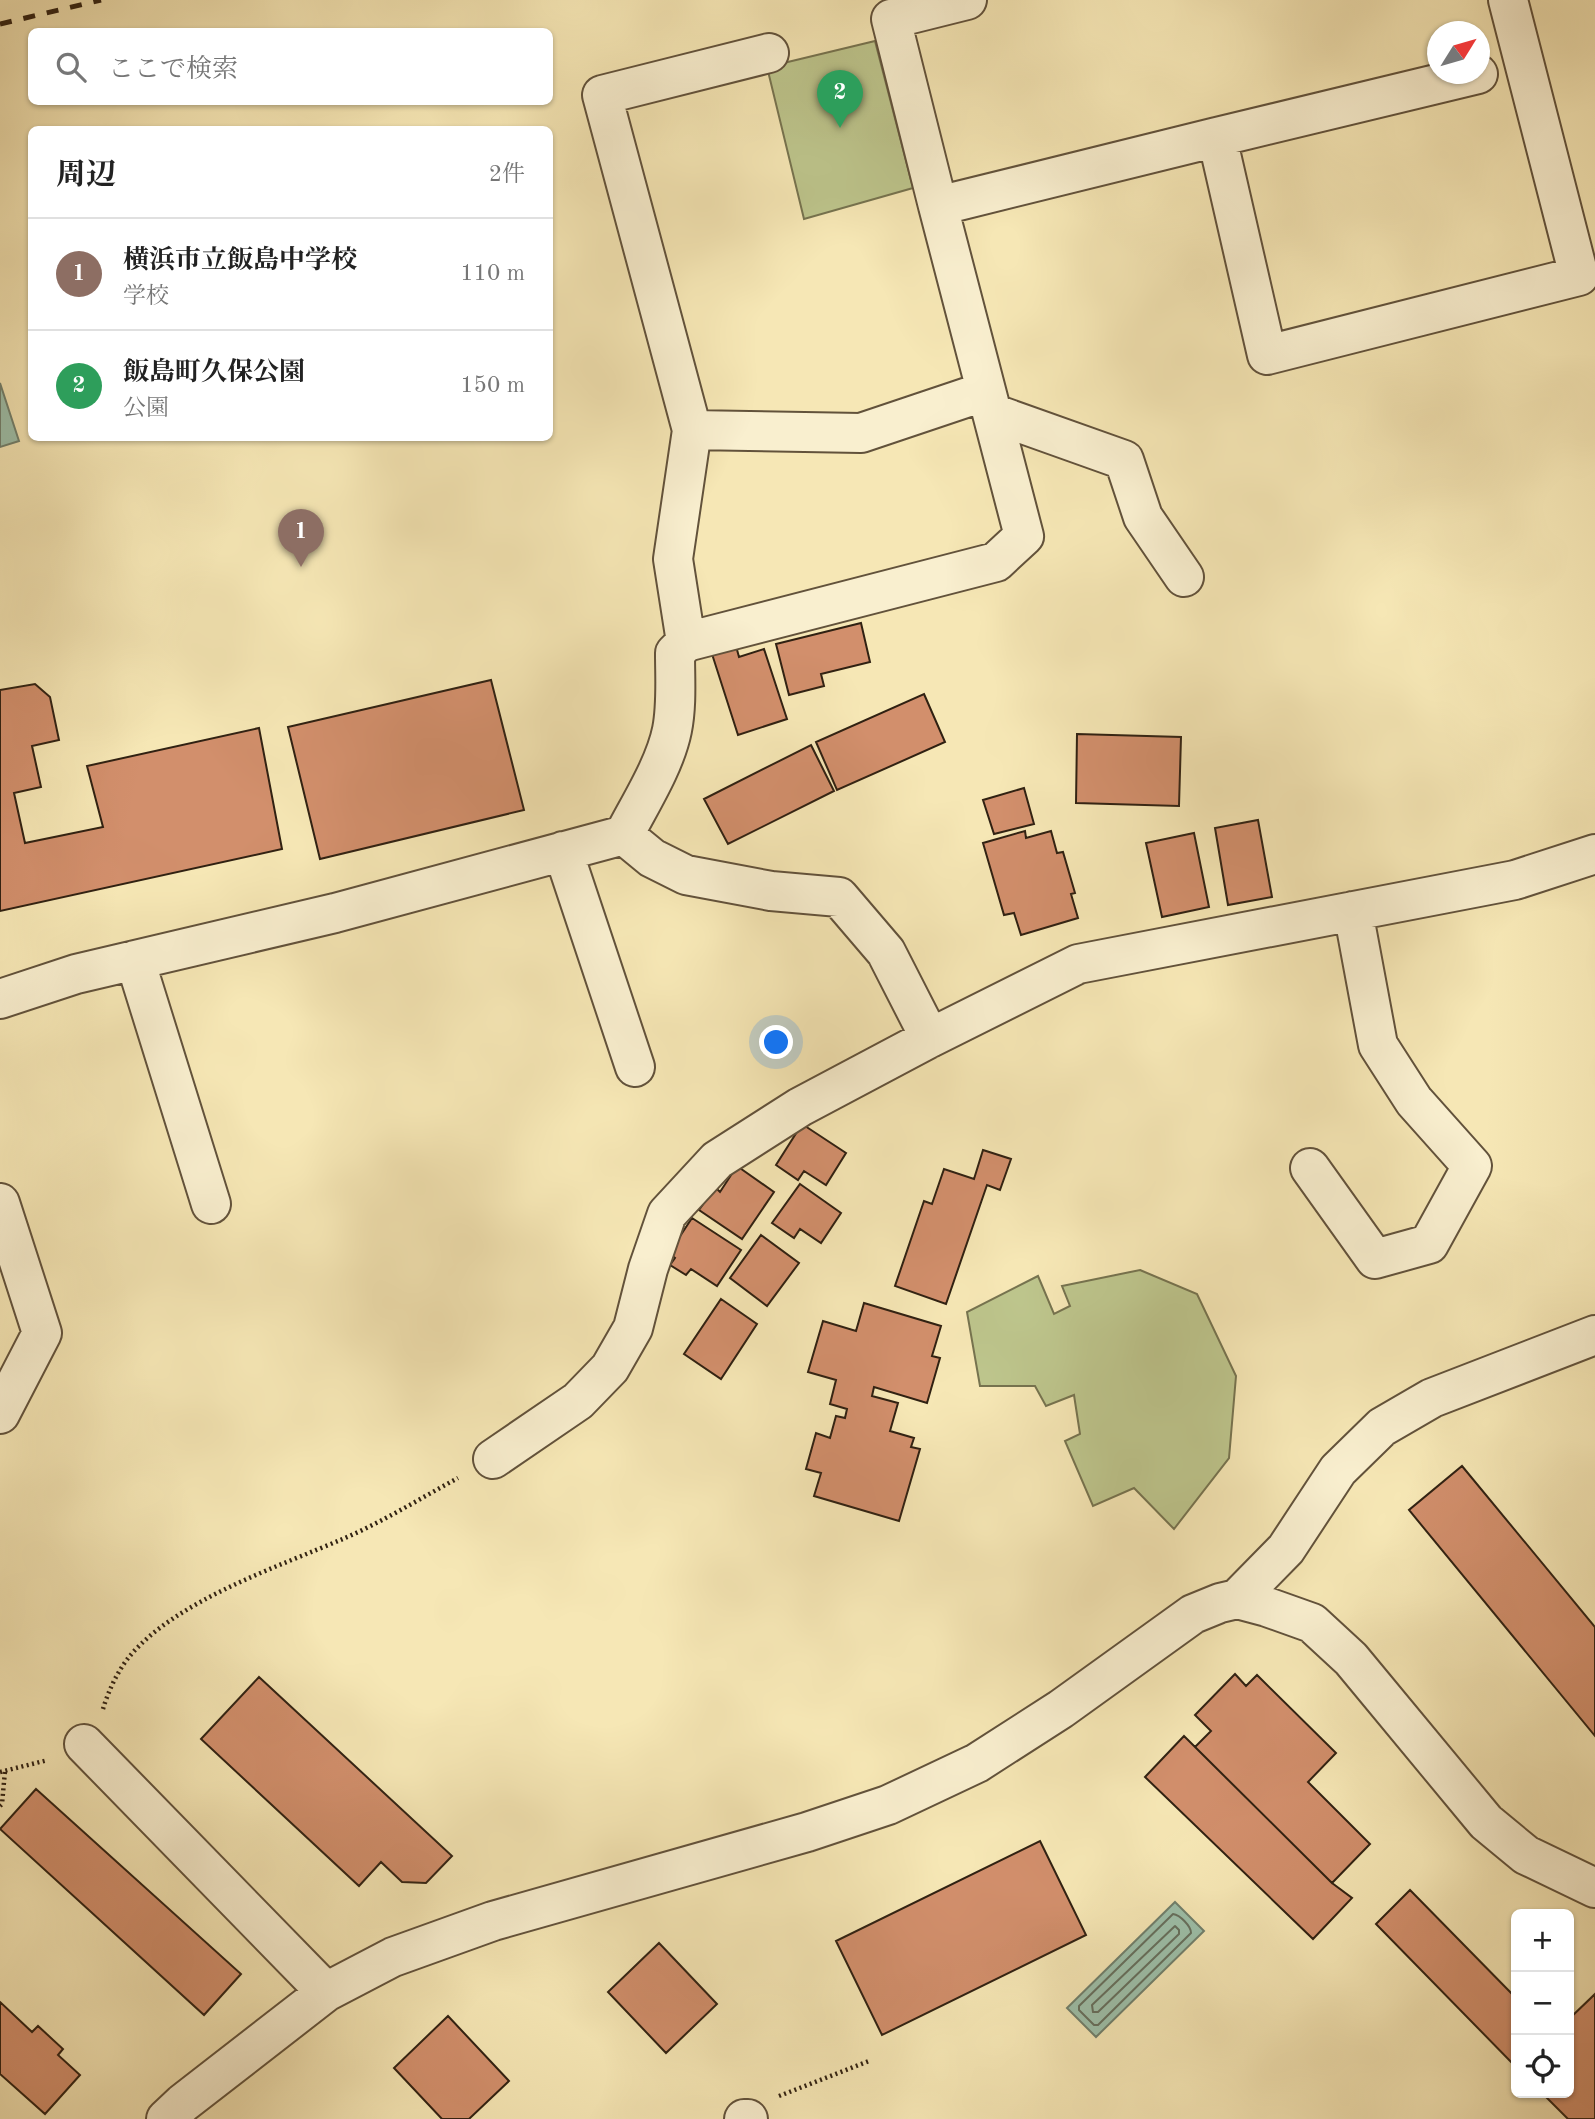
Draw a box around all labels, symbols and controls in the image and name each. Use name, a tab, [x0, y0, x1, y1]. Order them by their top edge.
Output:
north arrow	[1427, 21, 1490, 84]
search box	[28, 28, 553, 105]
icon: search	[52, 48, 90, 86]
text: ここで検索	[108, 57, 238, 83]
pin: 2	[817, 70, 863, 128]
text: 周辺	[56, 161, 116, 191]
text: 2件	[489, 163, 525, 186]
text: 横浜市立飯島中学校	[123, 248, 357, 274]
text: 1	[72, 262, 86, 285]
text: 110 m	[460, 262, 525, 285]
text: 学校	[123, 285, 169, 308]
text: 飯島町久保公園	[123, 360, 305, 386]
text: 2	[72, 374, 86, 397]
text: 150 m	[460, 374, 525, 397]
text: 公園	[123, 397, 169, 420]
pin: 1	[278, 509, 324, 567]
your location	[759, 1025, 793, 1059]
map controls	[1511, 1909, 1574, 2098]
button: +	[1511, 1909, 1574, 1972]
button: −	[1511, 1972, 1574, 2035]
button: locate	[1511, 2035, 1574, 2098]

